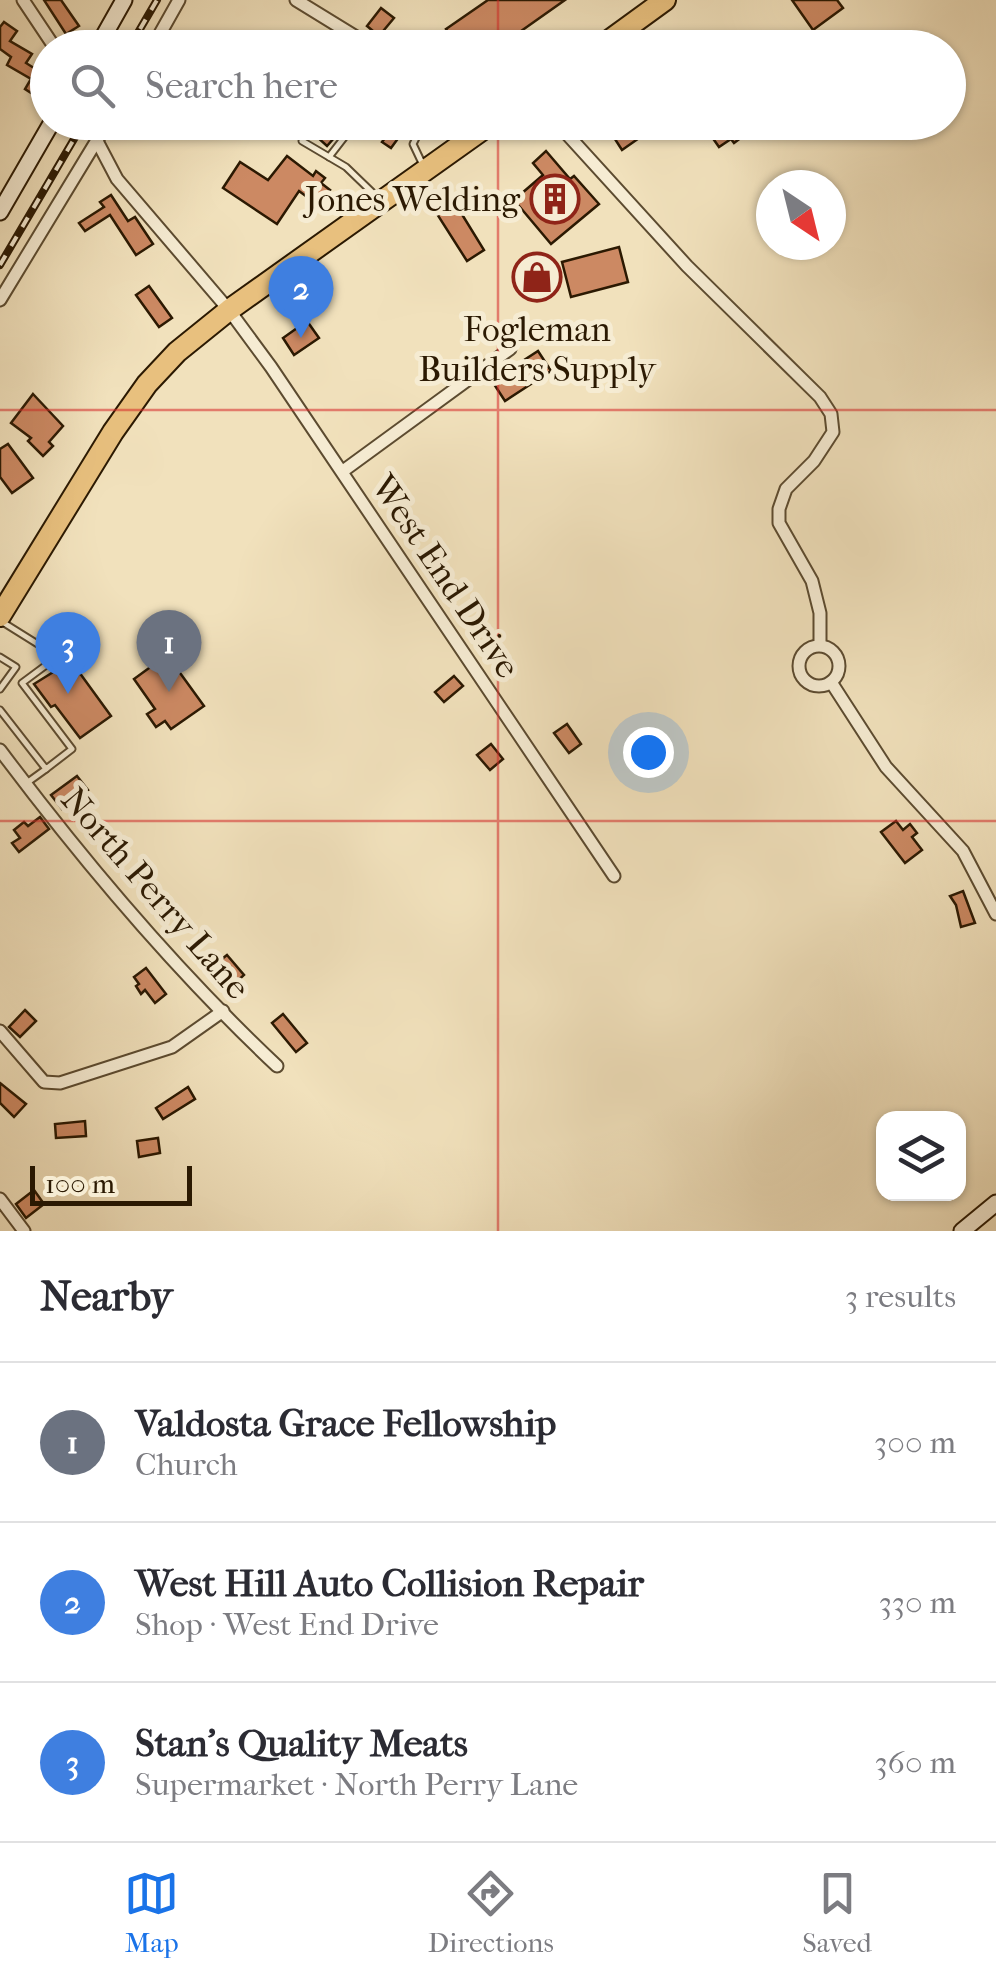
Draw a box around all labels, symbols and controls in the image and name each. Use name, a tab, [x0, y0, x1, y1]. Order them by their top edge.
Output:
search box	[30, 30, 966, 140]
icon: search	[65, 58, 120, 113]
text: Search here	[145, 63, 338, 108]
north arrow	[756, 170, 846, 260]
building icon: Jones Welding	[529, 173, 581, 225]
place label: Jones Welding	[302, 179, 520, 220]
shop icon: Fogleman Builders Supply	[511, 251, 563, 303]
pin: 2	[268, 255, 334, 338]
place label: Fogleman Builders Supply	[418, 309, 657, 390]
street label: West End Drive	[362, 466, 529, 686]
pin: 1	[136, 610, 202, 692]
pin: 3	[36, 612, 100, 694]
your location	[623, 727, 674, 778]
street label: North Perry Lane	[53, 779, 259, 1007]
map controls	[876, 1111, 966, 1201]
button: layers	[876, 1111, 966, 1201]
scale bar	[30, 1161, 192, 1206]
text: 100 m	[45, 1167, 115, 1200]
text: Nearby	[40, 1272, 172, 1321]
text: 3 results	[845, 1278, 956, 1315]
text: Valdosta Grace Fellowship	[135, 1401, 556, 1446]
text: 1	[67, 1424, 78, 1461]
text: 300 m	[874, 1424, 956, 1461]
text: Church	[135, 1446, 238, 1483]
text: West Hill Auto Collision Repair	[135, 1561, 644, 1606]
text: 2	[64, 1584, 81, 1621]
text: 330 m	[879, 1584, 956, 1621]
text: Shop · West End Drive	[135, 1606, 439, 1643]
text: Stan's Quality Meats	[135, 1721, 468, 1766]
text: 3	[66, 1744, 79, 1781]
text: 360 m	[874, 1744, 956, 1781]
text: Supermarket · North Perry Lane	[135, 1766, 578, 1803]
tab: Map	[124, 1866, 179, 1959]
tab: Directions	[428, 1866, 554, 1959]
tab: Saved	[802, 1866, 872, 1959]

